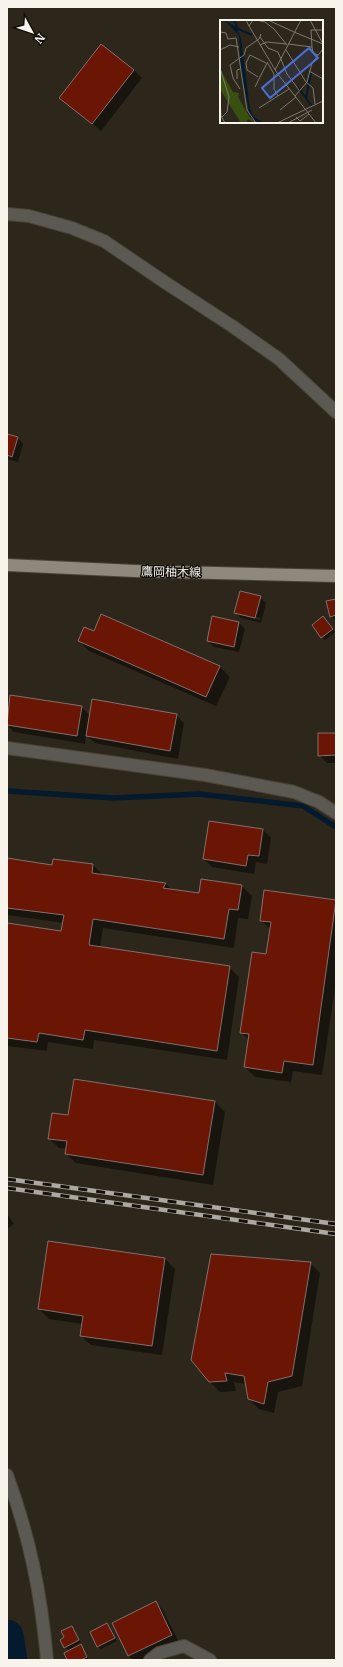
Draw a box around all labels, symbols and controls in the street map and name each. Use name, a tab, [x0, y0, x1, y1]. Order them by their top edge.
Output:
north arrow	[12, 12, 52, 52]
inset map	[220, 20, 323, 123]
text: N	[31, 31, 48, 46]
street label: 鷹岡柚木線	[141, 563, 201, 580]

